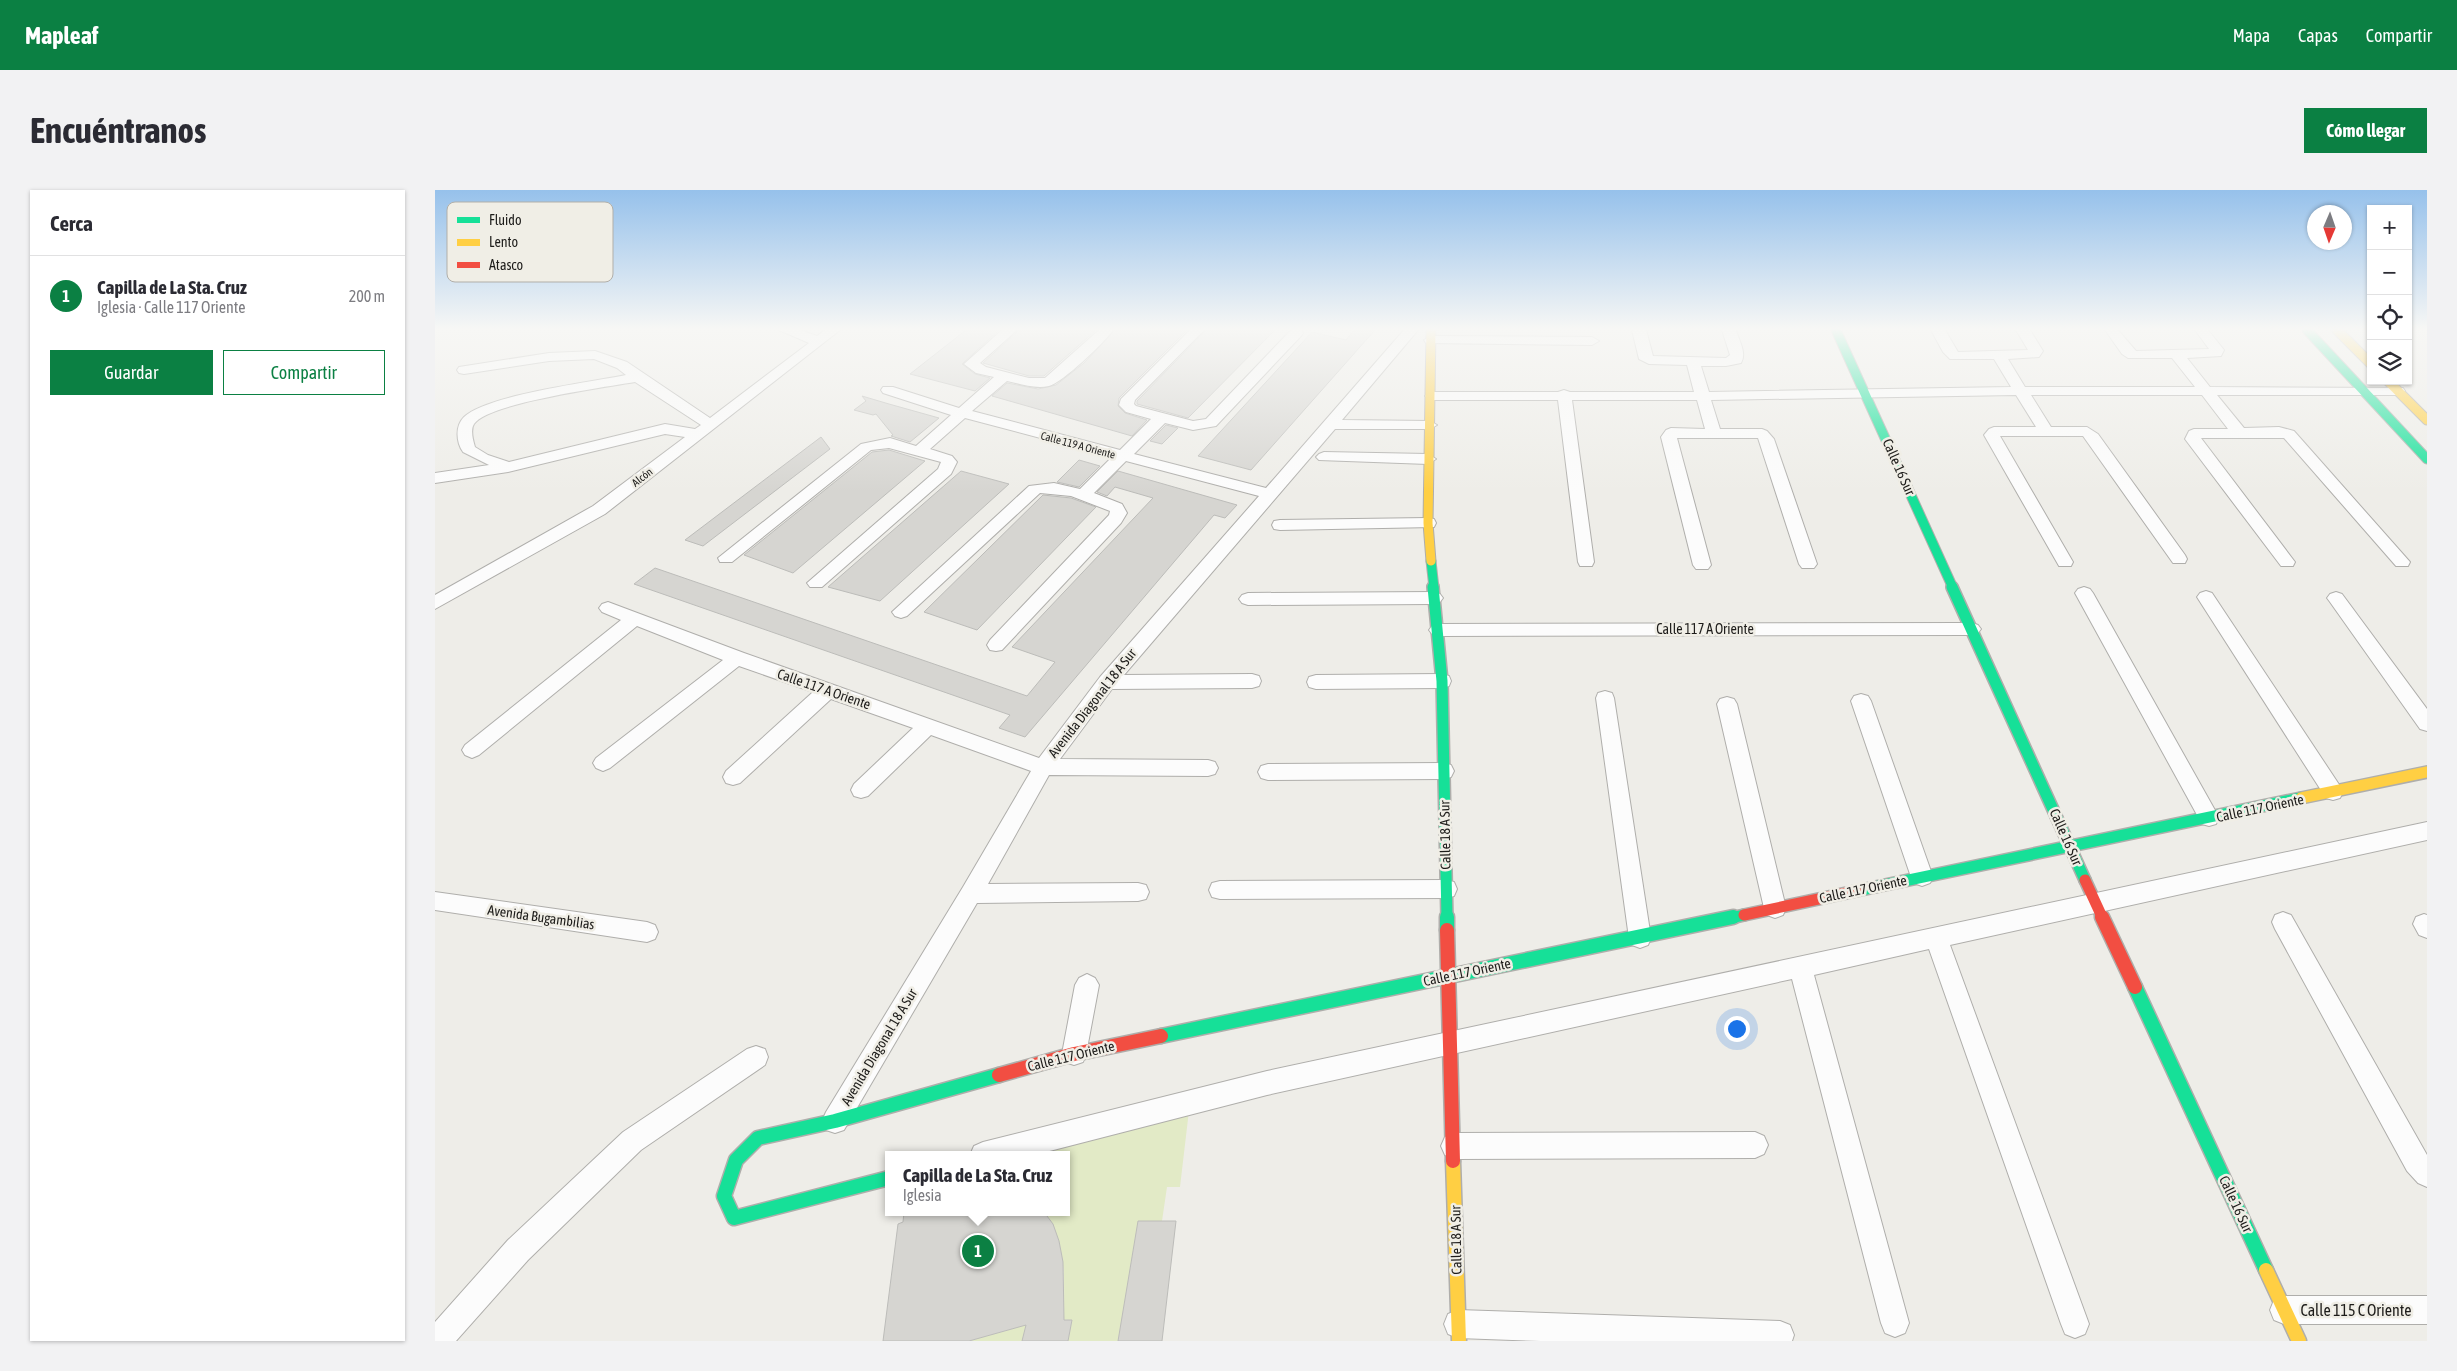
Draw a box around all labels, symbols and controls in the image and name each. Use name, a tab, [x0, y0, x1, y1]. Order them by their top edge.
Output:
text: Mapleaf	[25, 22, 98, 49]
text: Mapa	[2233, 25, 2270, 46]
text: Capas	[2298, 25, 2338, 46]
text: Compartir	[2366, 25, 2432, 46]
button: Cómo llegar	[2304, 108, 2427, 153]
text: Encuéntranos	[30, 110, 206, 150]
legend	[447, 202, 613, 282]
north arrow	[2307, 205, 2352, 250]
map controls	[2367, 205, 2412, 385]
button: +	[2367, 205, 2412, 250]
text: Cerca	[50, 211, 93, 235]
text: Fluido	[489, 212, 522, 228]
text: Lento	[489, 234, 518, 250]
button: −	[2367, 250, 2412, 295]
text: Atasco	[489, 257, 523, 273]
text: Capilla de La Sta. Cruz	[97, 276, 247, 298]
text: 1	[62, 287, 70, 305]
text: 200 m	[349, 287, 385, 305]
button: locate	[2367, 295, 2412, 340]
text: Iglesia · Calle 117 Oriente	[97, 298, 246, 316]
button: layers	[2367, 340, 2412, 385]
button: Guardar	[50, 350, 213, 395]
button: Compartir	[223, 350, 385, 395]
street label: Calle 119 A Oriente	[1039, 429, 1117, 461]
street label: Calle 16 Sur	[1879, 436, 1919, 499]
street label: Alcón	[629, 465, 655, 489]
street label: Calle 117 A Oriente	[1656, 621, 1754, 637]
street label: Avenida Diagonal 18 A Sur	[1045, 645, 1140, 760]
street label: Calle 117 A Oriente	[775, 666, 873, 712]
street label: Calle 117 Oriente	[2215, 791, 2305, 825]
street label: Calle 18 A Sur	[1436, 800, 1454, 870]
street label: Calle 16 Sur	[2046, 806, 2086, 869]
street label: Calle 117 Oriente	[1818, 872, 1908, 906]
street label: Avenida Bugambilias	[486, 902, 596, 932]
street label: Calle 117 Oriente	[1422, 955, 1512, 989]
street label: Avenida Diagonal 18 A Sur	[838, 985, 921, 1108]
your location	[1724, 1016, 1750, 1042]
street label: Calle 117 Oriente	[1026, 1037, 1116, 1075]
popup	[885, 1151, 1070, 1216]
text: Capilla de La Sta. Cruz	[903, 1164, 1052, 1186]
street label: Calle 16 Sur	[2216, 1173, 2256, 1235]
text: Iglesia	[903, 1186, 942, 1204]
street label: Calle 18 A Sur	[1447, 1205, 1465, 1275]
pin: 1	[962, 1232, 994, 1270]
street label: Calle 115 C Oriente	[2300, 1301, 2412, 1319]

